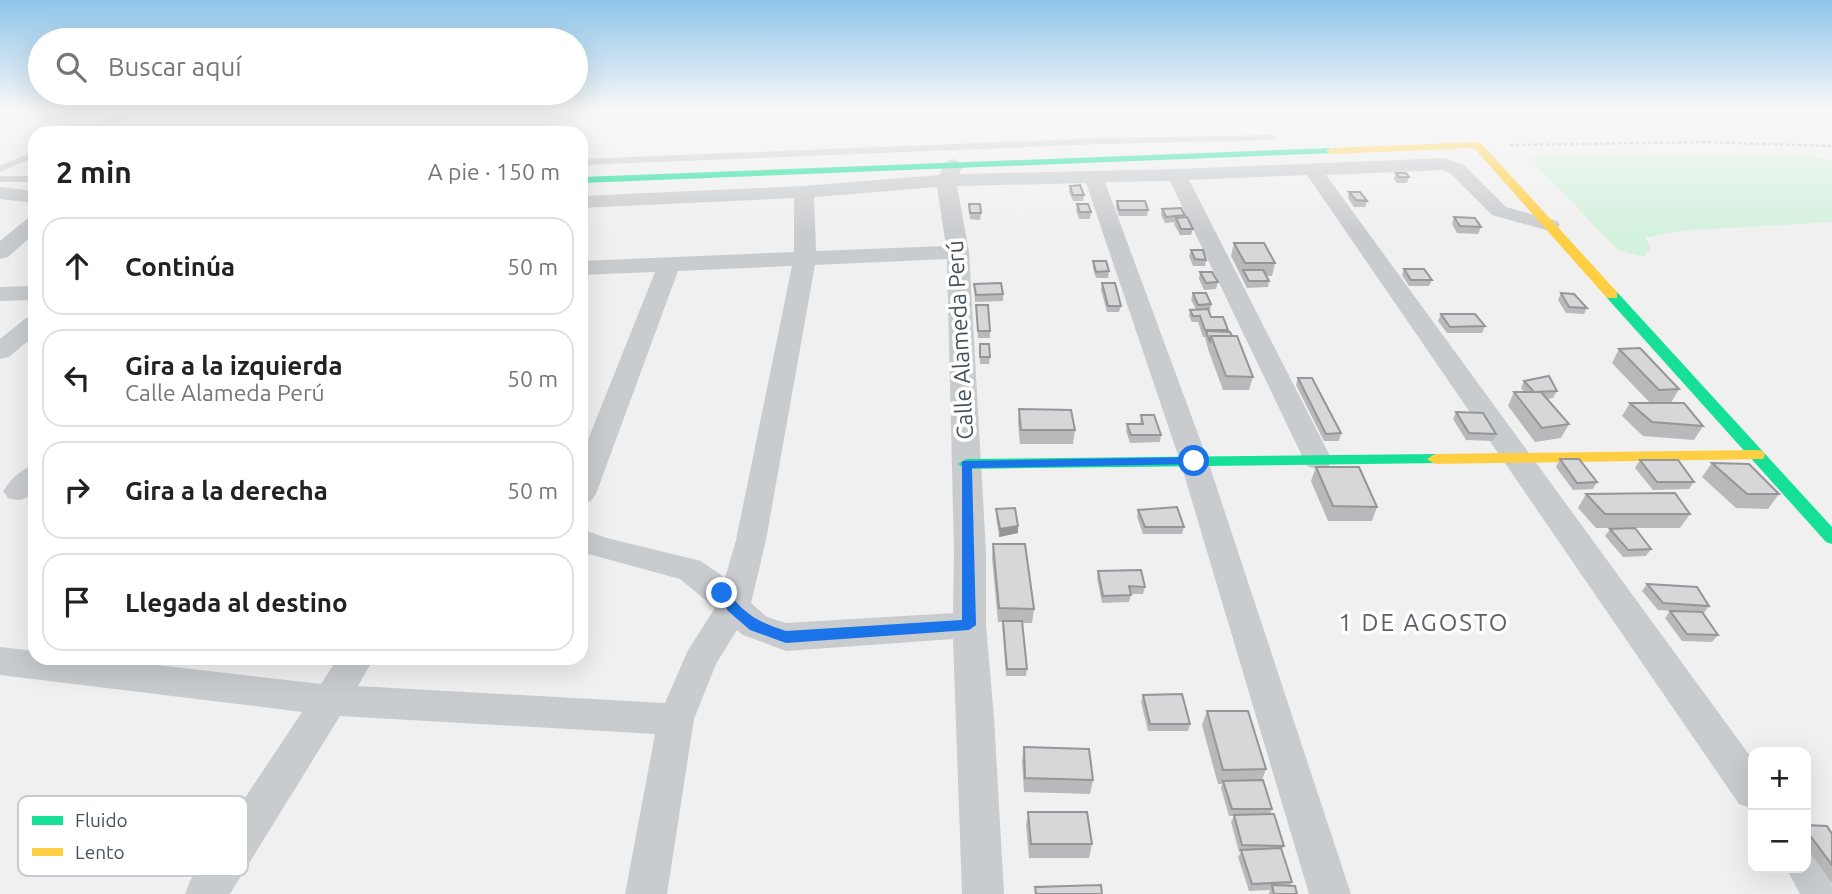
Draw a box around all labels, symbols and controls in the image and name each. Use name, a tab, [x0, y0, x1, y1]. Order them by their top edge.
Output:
search box	[28, 28, 588, 105]
icon: search	[52, 48, 90, 86]
text: Buscar aquí	[108, 52, 242, 81]
text: 2 min	[56, 155, 132, 189]
text: A pie · 150 m	[428, 159, 560, 184]
street label: Calle Alameda Perú	[942, 240, 977, 440]
icon: ahead	[58, 247, 96, 285]
text: Continúa	[125, 252, 235, 281]
text: 50 m	[507, 254, 558, 279]
text: Gira a la izquierda	[125, 351, 343, 380]
icon: left	[58, 359, 96, 397]
text: 50 m	[507, 366, 558, 391]
text: Calle Alameda Perú	[125, 380, 325, 405]
route start	[1178, 445, 1209, 476]
icon: right	[58, 471, 96, 509]
text: Gira a la derecha	[125, 476, 328, 505]
text: 50 m	[507, 478, 558, 503]
route end	[706, 577, 737, 608]
icon: arrive	[58, 583, 96, 621]
text: Llegada al destino	[125, 588, 348, 617]
district label: 1 DE AGOSTO	[1339, 609, 1509, 636]
map controls	[1748, 747, 1811, 873]
button: +	[1748, 747, 1811, 810]
legend	[18, 796, 248, 876]
text: Fluido	[75, 809, 128, 831]
button: −	[1748, 810, 1811, 873]
text: Lento	[75, 841, 125, 863]

